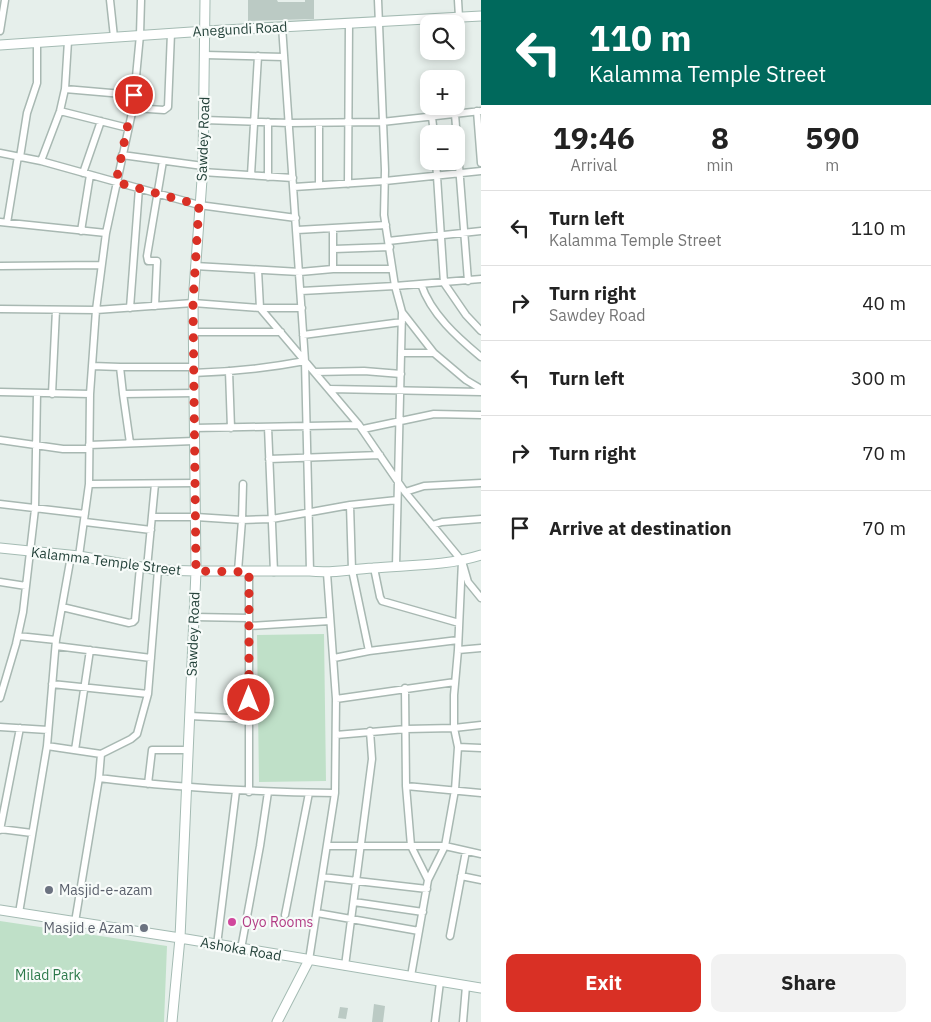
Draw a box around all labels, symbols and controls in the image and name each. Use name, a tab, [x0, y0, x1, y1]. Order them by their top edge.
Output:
map controls	[420, 15, 465, 170]
button: search	[420, 15, 465, 60]
text: 110 m	[589, 15, 692, 61]
street label: Anegundi Road	[192, 18, 288, 40]
icon: left	[506, 20, 571, 85]
text: Kalamma Temple Street	[589, 59, 826, 88]
button: +	[420, 70, 465, 115]
pin	[113, 74, 155, 116]
icon: arrive	[120, 81, 148, 109]
street label: Sawdey Road	[193, 96, 213, 182]
text: 19:46	[553, 118, 635, 157]
text: 8	[711, 118, 729, 157]
text: 590	[805, 118, 859, 157]
button: −	[420, 125, 465, 170]
text: Arrival	[570, 155, 617, 175]
text: min	[706, 155, 733, 175]
text: m	[825, 155, 839, 175]
text: Turn left	[549, 206, 625, 230]
icon: left	[506, 214, 534, 242]
text: 110 m	[851, 216, 906, 240]
text: Kalamma Temple Street	[549, 230, 722, 250]
text: Turn right	[549, 281, 636, 305]
icon: right	[506, 289, 534, 317]
text: 40 m	[862, 291, 906, 315]
text: Sawdey Road	[549, 305, 646, 325]
icon: left	[506, 364, 534, 392]
text: Turn left	[549, 366, 625, 390]
text: 300 m	[851, 366, 906, 390]
icon: right	[506, 439, 534, 467]
text: Turn right	[549, 441, 636, 465]
text: 70 m	[862, 441, 906, 465]
icon: arrive	[506, 514, 534, 542]
text: Arrive at destination	[549, 516, 732, 540]
text: 70 m	[862, 516, 906, 540]
street label: Kalamma Temple Street	[30, 543, 182, 579]
street label: Sawdey Road	[183, 591, 203, 677]
position arrow	[222, 673, 274, 725]
place label: Masjid-e-azam	[59, 881, 153, 899]
marker: Masjid-e-azam	[43, 884, 55, 896]
place label: Oyo Rooms	[242, 913, 314, 931]
marker: Oyo Rooms	[226, 916, 238, 928]
place label: Masjid e Azam	[44, 919, 134, 937]
marker: Masjid e Azam	[138, 922, 150, 934]
street label: Ashoka Road	[199, 933, 283, 965]
button: Exit	[506, 954, 701, 1012]
button: Share	[711, 954, 906, 1012]
park label: Milad Park	[15, 966, 82, 984]

